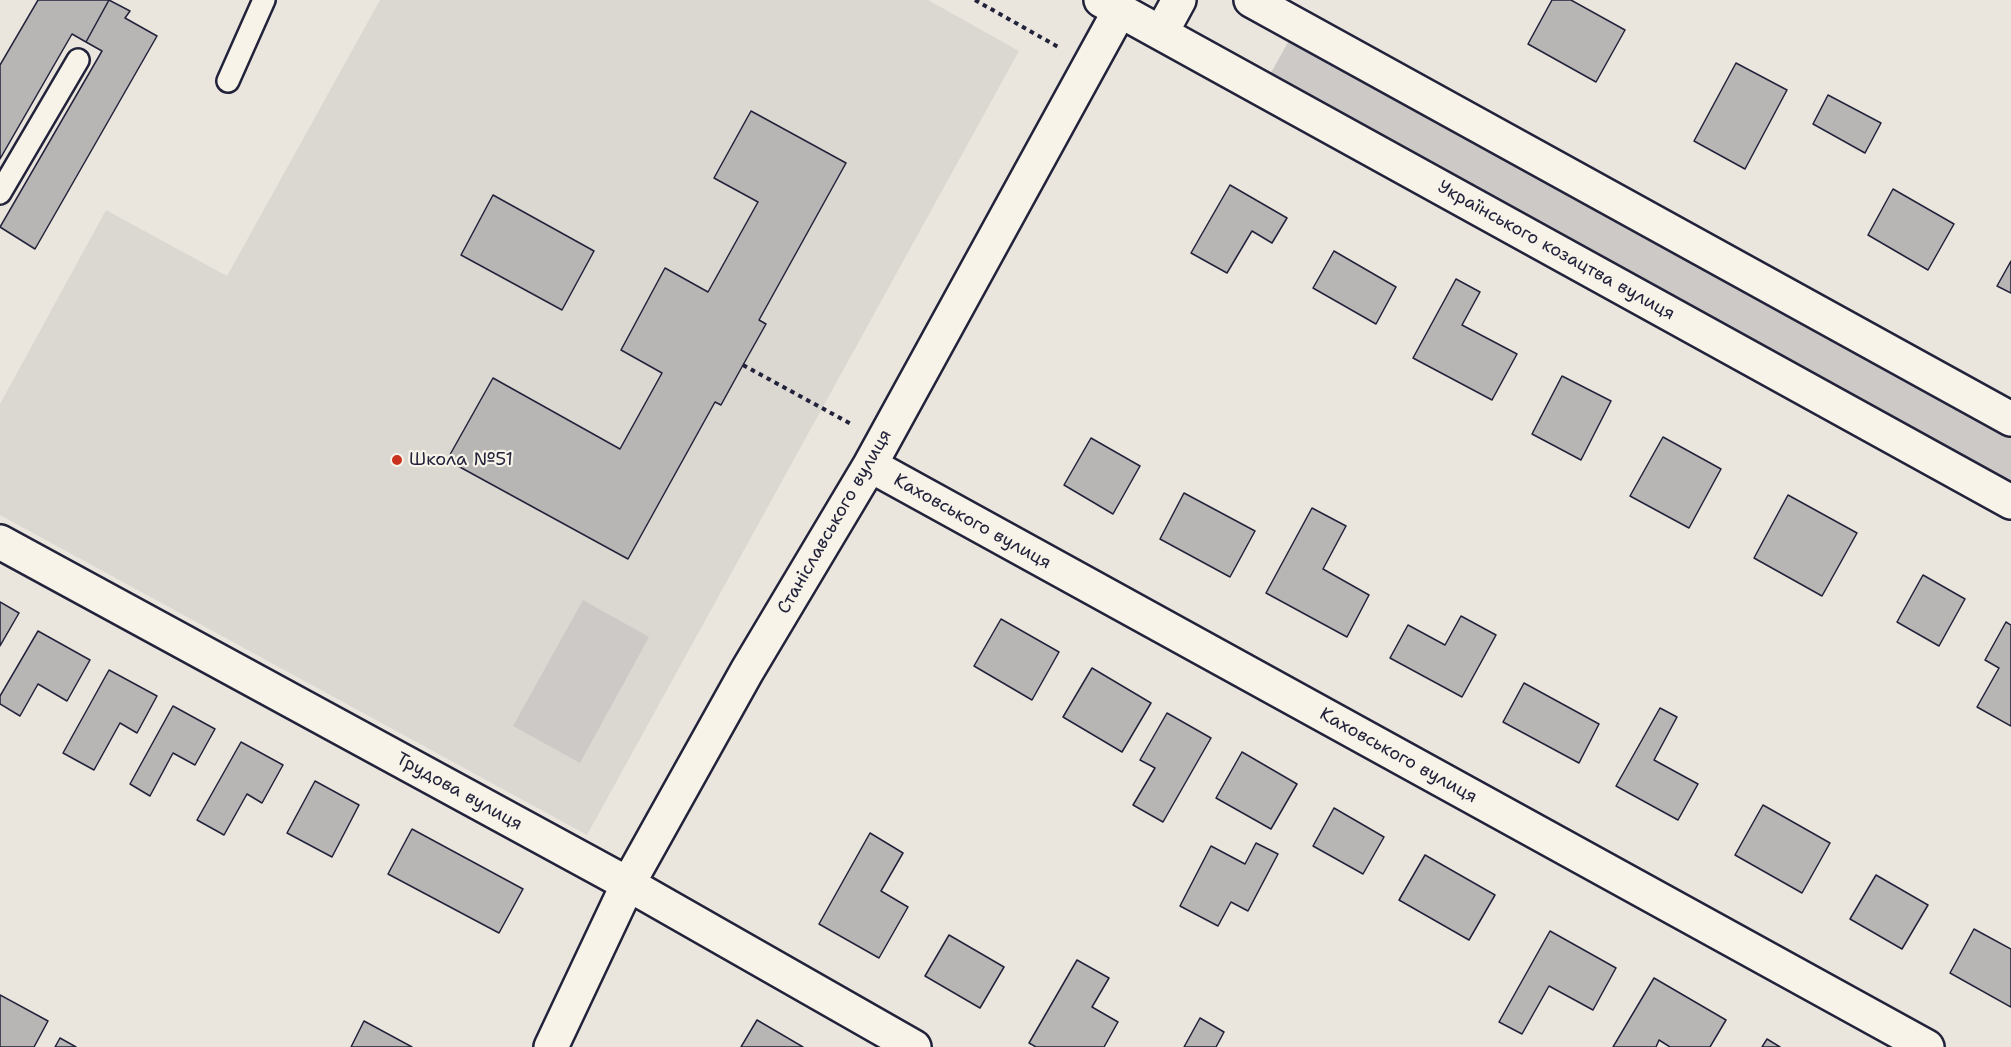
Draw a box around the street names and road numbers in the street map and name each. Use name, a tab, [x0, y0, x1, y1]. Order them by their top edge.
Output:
street label: Українського козацтва вулиця	[1433, 177, 1679, 325]
street label: Станіславського вулиця	[773, 426, 897, 618]
street label: Каховського вулиця	[889, 470, 1055, 574]
street label: Каховського вулиця	[1315, 704, 1481, 808]
street label: Трудова вулиця	[392, 748, 526, 836]

